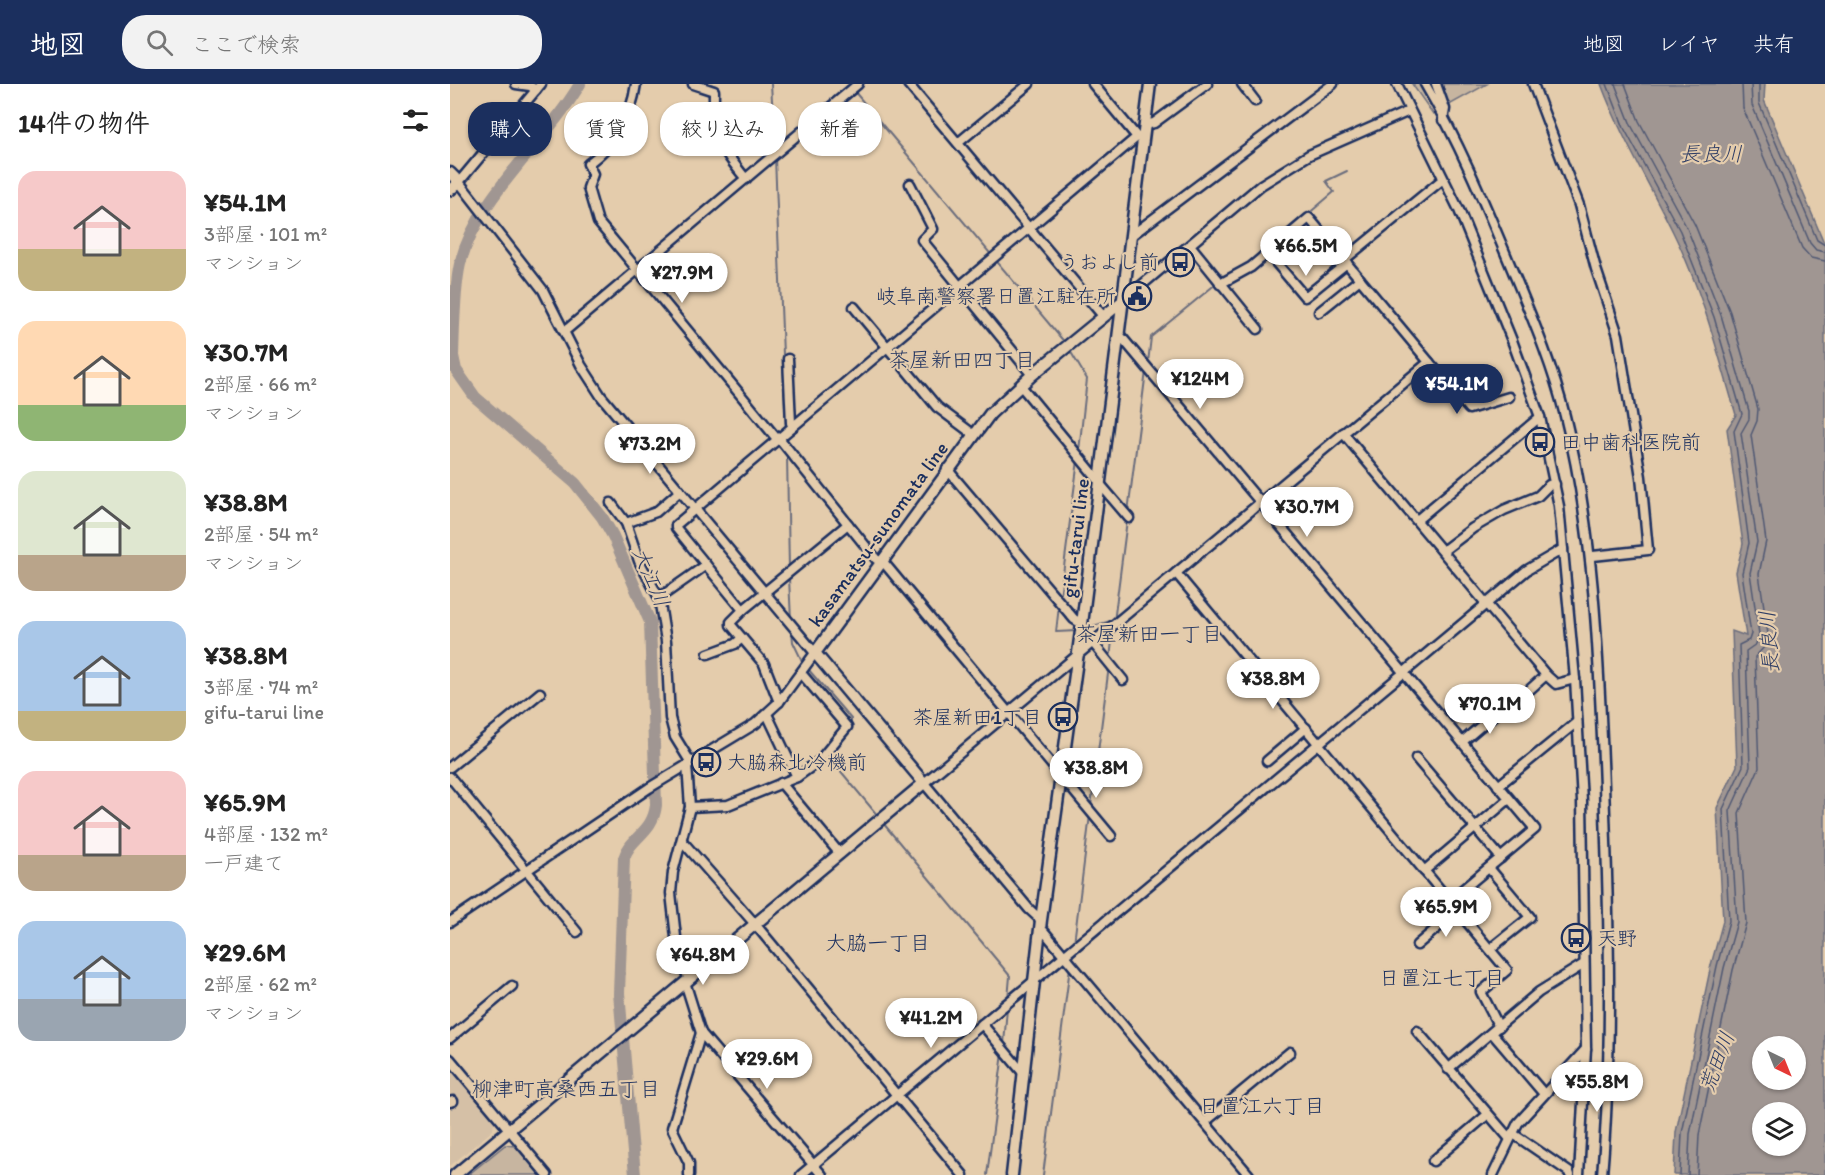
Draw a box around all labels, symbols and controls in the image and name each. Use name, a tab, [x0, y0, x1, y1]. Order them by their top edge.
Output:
search box	[122, 15, 542, 69]
icon: search	[143, 26, 176, 59]
text: 地図	[30, 27, 86, 61]
text: ここで検索	[191, 31, 301, 58]
text: 地図	[1583, 31, 1625, 56]
text: レイヤ	[1658, 31, 1720, 56]
text: 共有	[1753, 31, 1795, 56]
chip: 購入	[468, 102, 552, 156]
chip: 賃貸	[564, 102, 648, 156]
chip: 絞り込み	[660, 102, 786, 156]
chip: 新着	[798, 102, 882, 156]
icon: filters	[399, 104, 432, 137]
text: 14件の物件	[18, 107, 150, 139]
water label: 長良川	[1680, 141, 1743, 166]
text: ¥54.1M	[204, 186, 287, 218]
icon: home	[66, 195, 138, 267]
text: 3部屋 · 101 m²	[204, 222, 327, 246]
pin: ¥66.5M	[1257, 226, 1355, 277]
text: ¥66.5M	[1274, 233, 1338, 257]
bus stop icon: うおよし前	[1164, 246, 1196, 278]
place label: うおよし前	[1059, 250, 1159, 274]
text: マンション	[204, 251, 303, 275]
pin: ¥27.9M	[633, 253, 731, 304]
text: ¥27.9M	[651, 260, 713, 284]
public building icon: 岐阜南警察署日置江駐在所	[1121, 280, 1153, 312]
place label: 岐阜南警察署日置江駐在所	[876, 284, 1116, 308]
text: ¥30.7M	[204, 336, 288, 368]
icon: home	[66, 345, 138, 417]
district label: 茶屋新田四丁目	[889, 347, 1036, 372]
pin: ¥124M	[1158, 359, 1242, 410]
pin: ¥54.1M	[1408, 364, 1506, 415]
text: ¥124M	[1171, 366, 1229, 390]
text: ¥54.1M	[1425, 371, 1489, 395]
text: 2部屋 · 66 m²	[204, 372, 317, 396]
text: マンション	[204, 401, 303, 425]
pin: ¥73.2M	[601, 424, 699, 475]
bus stop icon: 田中歯科医院前	[1524, 426, 1556, 458]
place label: 田中歯科医院前	[1561, 430, 1701, 454]
text: ¥73.2M	[618, 431, 682, 455]
street label: kasamatsu-sunomata line	[803, 437, 953, 631]
street label: gifu-tarui line	[1056, 477, 1094, 599]
text: ¥38.8M	[204, 486, 288, 518]
pin: ¥30.7M	[1258, 487, 1356, 538]
text: ¥30.7M	[1275, 494, 1339, 518]
icon: home	[66, 495, 138, 567]
text: 2部屋 · 54 m²	[204, 522, 318, 546]
water label: 大江川	[628, 543, 675, 611]
text: マンション	[204, 551, 303, 575]
water label: 長良川	[1754, 610, 1783, 674]
district label: 茶屋新田一丁目	[1076, 621, 1223, 646]
text: ¥38.8M	[204, 639, 288, 671]
icon: home	[66, 645, 138, 717]
pin: ¥38.8M	[1224, 659, 1322, 710]
text: ¥38.8M	[1241, 666, 1305, 690]
text: 3部屋 · 74 m²	[204, 675, 318, 699]
pin: ¥70.1M	[1441, 684, 1539, 735]
text: ¥70.1M	[1458, 691, 1522, 715]
text: gifu-tarui line	[204, 700, 324, 724]
bus stop icon: 茶屋新田1丁目	[1047, 701, 1079, 733]
place label: 茶屋新田1丁目	[913, 705, 1042, 729]
bus stop icon: 大脇森北冷機前	[690, 746, 722, 778]
pin: ¥38.8M	[1047, 748, 1145, 799]
place label: 大脇森北冷機前	[727, 750, 867, 774]
text: ¥38.8M	[1064, 755, 1128, 779]
text: ¥65.9M	[204, 786, 286, 818]
icon: home	[66, 795, 138, 867]
text: 4部屋 · 132 m²	[204, 822, 328, 846]
text: 一戸建て	[204, 851, 284, 875]
pin: ¥65.9M	[1397, 887, 1495, 938]
text: ¥65.9M	[1414, 894, 1478, 918]
bus stop icon: 天野	[1560, 922, 1592, 954]
place label: 天野	[1597, 926, 1637, 950]
district label: 大脇一丁目	[826, 930, 931, 955]
pin: ¥64.8M	[654, 935, 752, 986]
text: ¥29.6M	[204, 936, 286, 968]
text: ¥64.8M	[670, 942, 736, 966]
icon: home	[66, 945, 138, 1017]
district label: 日置江七丁目	[1379, 965, 1505, 990]
text: 2部屋 · 62 m²	[204, 972, 317, 996]
pin: ¥41.2M	[882, 998, 980, 1049]
text: マンション	[204, 1001, 303, 1025]
text: ¥41.2M	[899, 1005, 963, 1029]
water label: 荒田川	[1694, 1028, 1739, 1096]
north arrow	[1752, 1036, 1806, 1090]
map controls	[1752, 1036, 1806, 1156]
pin: ¥29.6M	[718, 1039, 816, 1090]
text: ¥29.6M	[735, 1046, 799, 1070]
pin: ¥55.8M	[1548, 1062, 1646, 1113]
text: ¥55.8M	[1565, 1069, 1629, 1093]
district label: 柳津町高桑西五丁目	[472, 1076, 661, 1101]
district label: 日置江六丁目	[1199, 1093, 1325, 1118]
button: layers	[1752, 1102, 1806, 1156]

